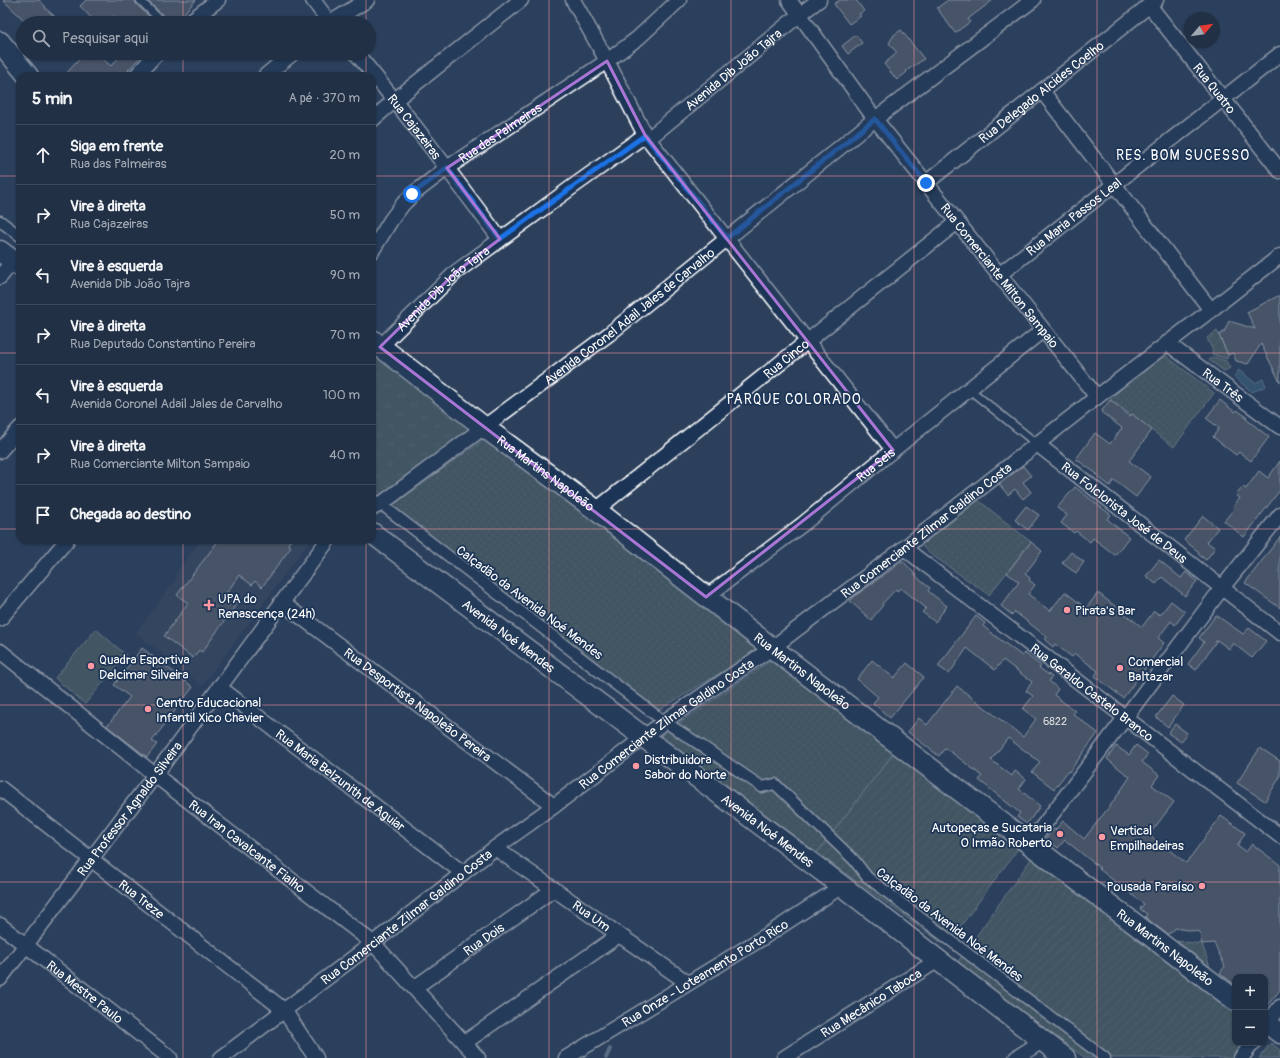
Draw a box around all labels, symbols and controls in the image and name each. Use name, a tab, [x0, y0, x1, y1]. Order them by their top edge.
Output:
north arrow	[1184, 12, 1220, 48]
search box	[16, 16, 376, 60]
street label: Avenida Dib João Tajra	[682, 26, 785, 114]
icon: search	[30, 27, 52, 49]
text: Pesquisar aqui	[62, 29, 148, 48]
street label: Rua Delegado Alcides Coelho	[976, 38, 1107, 147]
street label: Rua Quatro	[1189, 60, 1239, 117]
text: 5 min	[32, 88, 72, 109]
text: A pé · 370 m	[288, 90, 360, 106]
street label: Rua Cajazeiras	[384, 91, 444, 163]
street label: Rua das Palmeiras	[456, 100, 545, 167]
text: Siga em frente	[70, 137, 163, 156]
icon: ahead	[32, 144, 54, 166]
text: 20 m	[329, 147, 360, 163]
district label: RES. BOM SUCESSO	[1116, 147, 1250, 164]
text: Rua das Palmeiras	[70, 156, 167, 172]
route end	[917, 174, 935, 192]
street label: Rua Maria Passos Leal	[1023, 175, 1125, 260]
route start	[403, 185, 421, 203]
text: Vire à direita	[70, 197, 146, 216]
street label: Rua Comerciante Milton Sampaio	[937, 201, 1062, 352]
icon: right	[32, 204, 54, 226]
text: 50 m	[330, 207, 360, 223]
text: Rua Cajazeiras	[70, 216, 148, 232]
street label: Avenida Dib João Tajra	[393, 243, 493, 335]
street label: Avenida Coronel Adail Jales de Carvalho	[541, 245, 718, 389]
text: Vire à esquerda	[70, 257, 163, 276]
icon: left	[32, 264, 54, 286]
text: 90 m	[330, 267, 360, 283]
text: Avenida Dib João Tajra	[70, 276, 190, 292]
text: Vire à direita	[70, 317, 146, 336]
icon: right	[32, 324, 54, 346]
text: 70 m	[330, 327, 360, 343]
text: Rua Deputado Constantino Pereira	[70, 336, 255, 352]
street label: Rua Cinco	[760, 336, 813, 382]
street label: Rua Três	[1199, 365, 1246, 406]
text: Vire à esquerda	[70, 377, 163, 396]
icon: left	[32, 384, 54, 406]
text: 100 m	[323, 387, 360, 403]
district label: PARQUE COLORADO	[726, 391, 862, 408]
text: Avenida Coronel Adail Jales de Carvalho	[70, 396, 282, 412]
street label: Rua Martins Napoleão	[493, 432, 597, 515]
text: Vire à direita	[70, 437, 146, 456]
icon: right	[32, 444, 54, 466]
street label: Rua Seis	[853, 445, 899, 486]
text: 40 m	[329, 447, 360, 463]
text: Rua Comerciante Milton Sampaio	[70, 456, 250, 472]
street label: Rua Folclorista José de Deus	[1058, 459, 1190, 567]
street label: Rua Comerciante Zilmar Galdino Costa	[838, 460, 1015, 602]
icon: arrive	[32, 504, 54, 526]
text: Chegada ao destino	[70, 505, 191, 524]
street label: Calçadão da Avenida Noé Mendes	[454, 542, 606, 662]
place label: UPA do Renascença (24h)	[218, 591, 316, 622]
street label: Avenida Noé Mendes	[460, 595, 558, 675]
marker: UPA do Renascença (24h)	[203, 599, 215, 611]
place label: Pirata's Bar	[1075, 603, 1136, 619]
marker: Pirata's Bar	[1062, 605, 1072, 615]
street label: Rua Martins Napoleão	[750, 630, 853, 714]
street label: Rua Geraldo Castelo Branco	[1027, 641, 1156, 745]
street label: Rua Desportista Napoleão Pereira	[340, 645, 494, 765]
place label: Quadra Esportiva Delcimar Silveira	[99, 652, 190, 683]
place label: Comercial Baltazar	[1128, 654, 1183, 685]
street label: Rua Comerciante Zilmar Galdino Costa	[576, 656, 757, 793]
marker: Quadra Esportiva Delcimar Silveira	[86, 661, 96, 671]
marker: Comercial Baltazar	[1115, 663, 1125, 673]
place label: Centro Educacional Infantil Xico Chavier	[156, 695, 264, 726]
marker: Centro Educacional Infantil Xico Chavier	[143, 704, 153, 714]
house number: 6822	[1043, 715, 1067, 728]
street label: Rua Maria Belzunith de Aguiar	[272, 726, 408, 835]
street label: Rua Professor Agnaldo Silveira	[74, 739, 186, 879]
place label: Distribuidora Sabor do Norte	[644, 752, 727, 783]
marker: Distribuidora Sabor do Norte	[631, 761, 641, 771]
street label: Avenida Noé Mendes	[718, 791, 817, 871]
street label: Rua Iran Cavalcante Fialho	[185, 797, 308, 897]
place label: Autopeças e Sucataria O Irmão Roberto	[931, 820, 1052, 851]
place label: Vertical Empilhadeiras	[1110, 823, 1184, 854]
marker: Autopeças e Sucataria O Irmão Roberto	[1055, 829, 1065, 839]
marker: Vertical Empilhadeiras	[1097, 832, 1107, 842]
street label: Rua Comerciante Zilmar Galdino Costa	[318, 846, 496, 988]
street label: Calçadão da Avenida Noé Mendes	[873, 864, 1026, 985]
street label: Rua Treze	[115, 877, 168, 923]
place label: Pousada Paraíso	[1106, 879, 1194, 895]
marker: Pousada Paraíso	[1197, 881, 1207, 891]
street label: Rua Um	[569, 898, 613, 935]
street label: Rua Martins Napoleão	[1113, 906, 1216, 990]
street label: Rua Onze - Loteamento Porto Rico	[619, 916, 792, 1031]
street label: Rua Dois	[460, 920, 508, 960]
street label: Rua Mestre Paulo	[43, 958, 126, 1027]
street label: Rua Mecânico Taboca	[818, 966, 925, 1041]
map controls	[1232, 974, 1268, 1046]
button: +	[1232, 974, 1268, 1010]
button: −	[1232, 1010, 1268, 1046]

